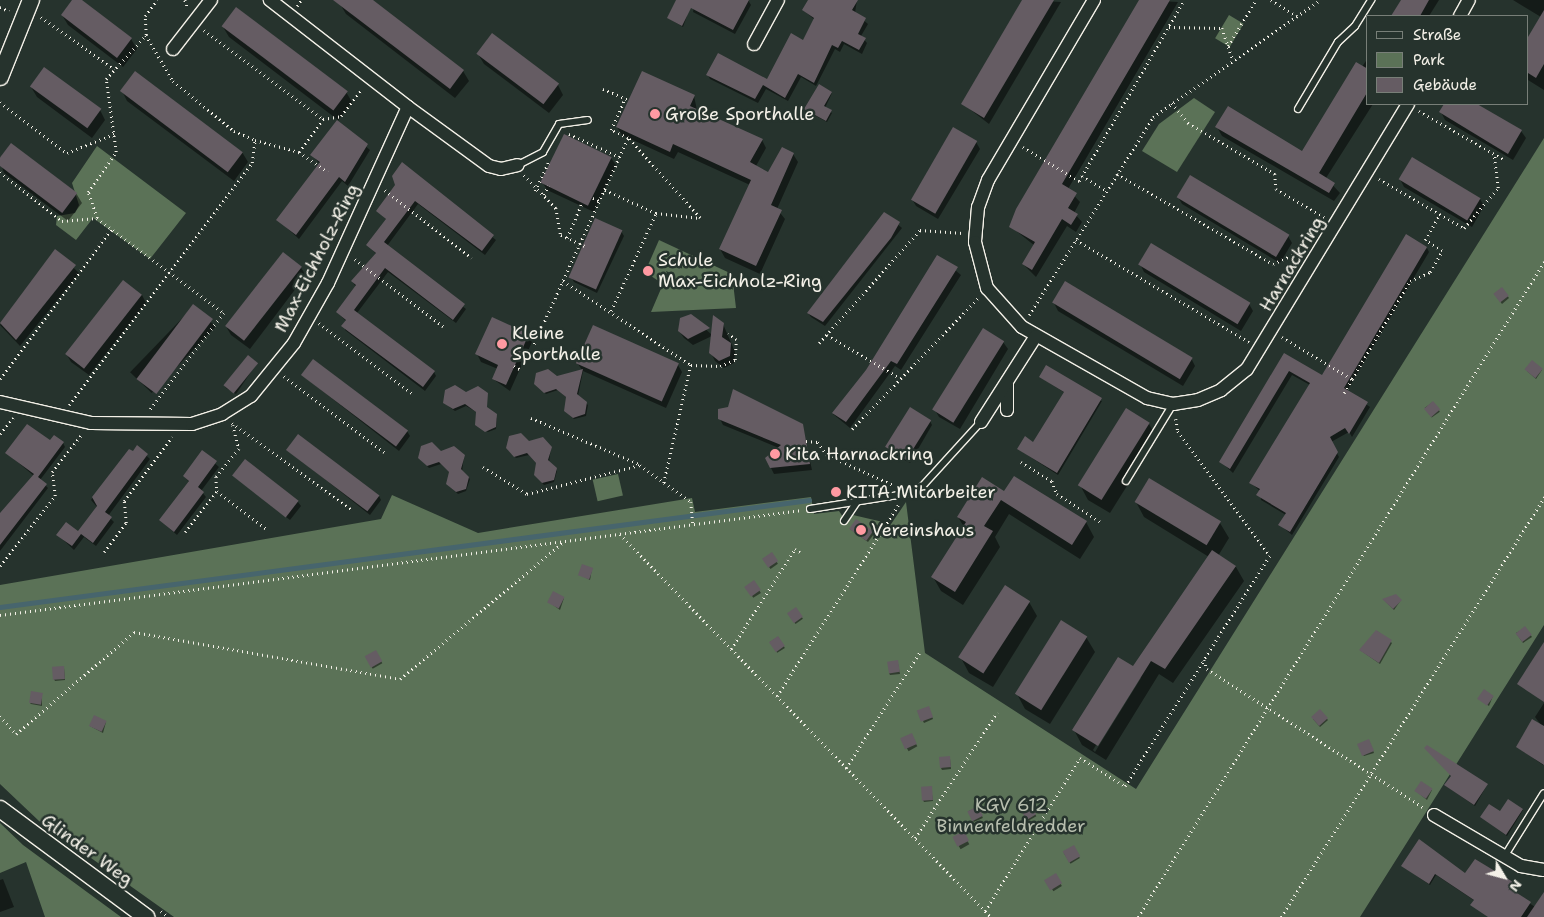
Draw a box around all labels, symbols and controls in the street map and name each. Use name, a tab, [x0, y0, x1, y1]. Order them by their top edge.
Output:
legend	[1366, 15, 1529, 105]
text: Straße	[1413, 25, 1461, 45]
text: Park	[1413, 50, 1445, 70]
text: Gebäude	[1413, 75, 1477, 95]
place label: Große Sporthalle	[665, 103, 814, 125]
marker: Große Sporthalle	[649, 108, 661, 120]
street label: Max-Eichholz-Ring	[270, 180, 364, 336]
street label: Harnackring	[1255, 213, 1329, 315]
place label: Schule Max-Eichholz-Ring	[658, 250, 822, 292]
marker: Schule Max-Eichholz-Ring	[642, 265, 654, 277]
place label: Kleine Sporthalle	[512, 323, 601, 366]
marker: Kleine Sporthalle	[496, 338, 508, 350]
place label: Kita Harnackring	[785, 443, 933, 465]
marker: Kita Harnackring	[769, 448, 781, 460]
place label: KITA Mitarbeiter	[846, 481, 996, 503]
marker: KITA Mitarbeiter	[830, 486, 842, 498]
place label: Vereinshaus	[871, 519, 974, 541]
marker: Vereinshaus	[855, 524, 867, 536]
park label: KGV 612 Binnenfeldredder	[936, 795, 1086, 838]
street label: Glinder Weg	[37, 810, 137, 890]
north arrow	[1479, 852, 1529, 902]
text: N	[1505, 876, 1527, 896]

